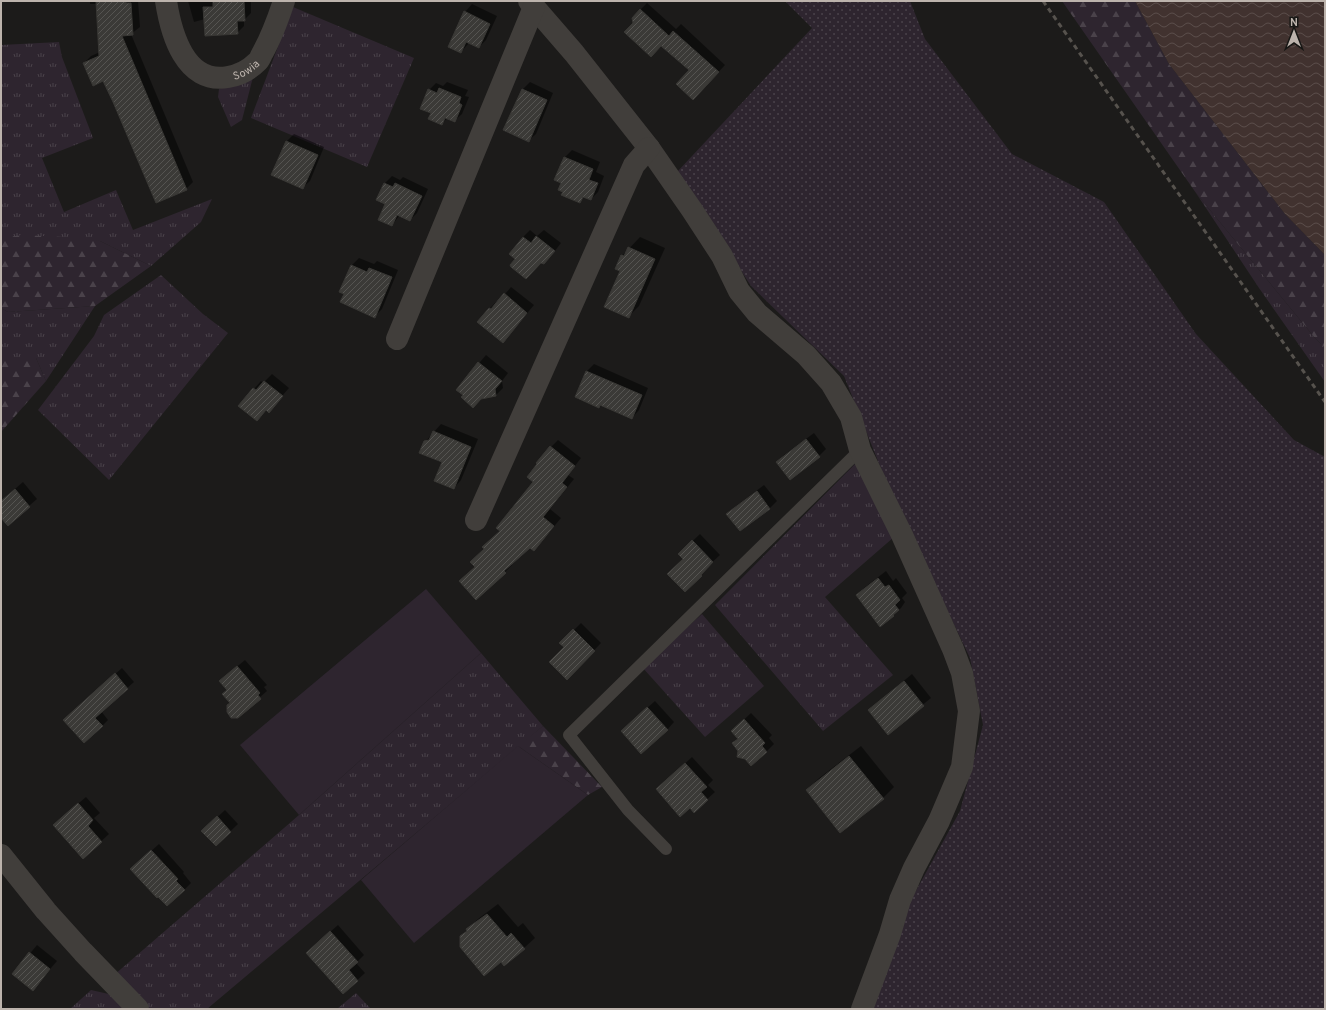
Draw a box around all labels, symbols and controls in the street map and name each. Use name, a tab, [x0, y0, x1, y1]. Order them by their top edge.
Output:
north arrow	[1274, 12, 1314, 52]
text: N	[1290, 16, 1298, 30]
street label: Sowia	[231, 57, 263, 84]

